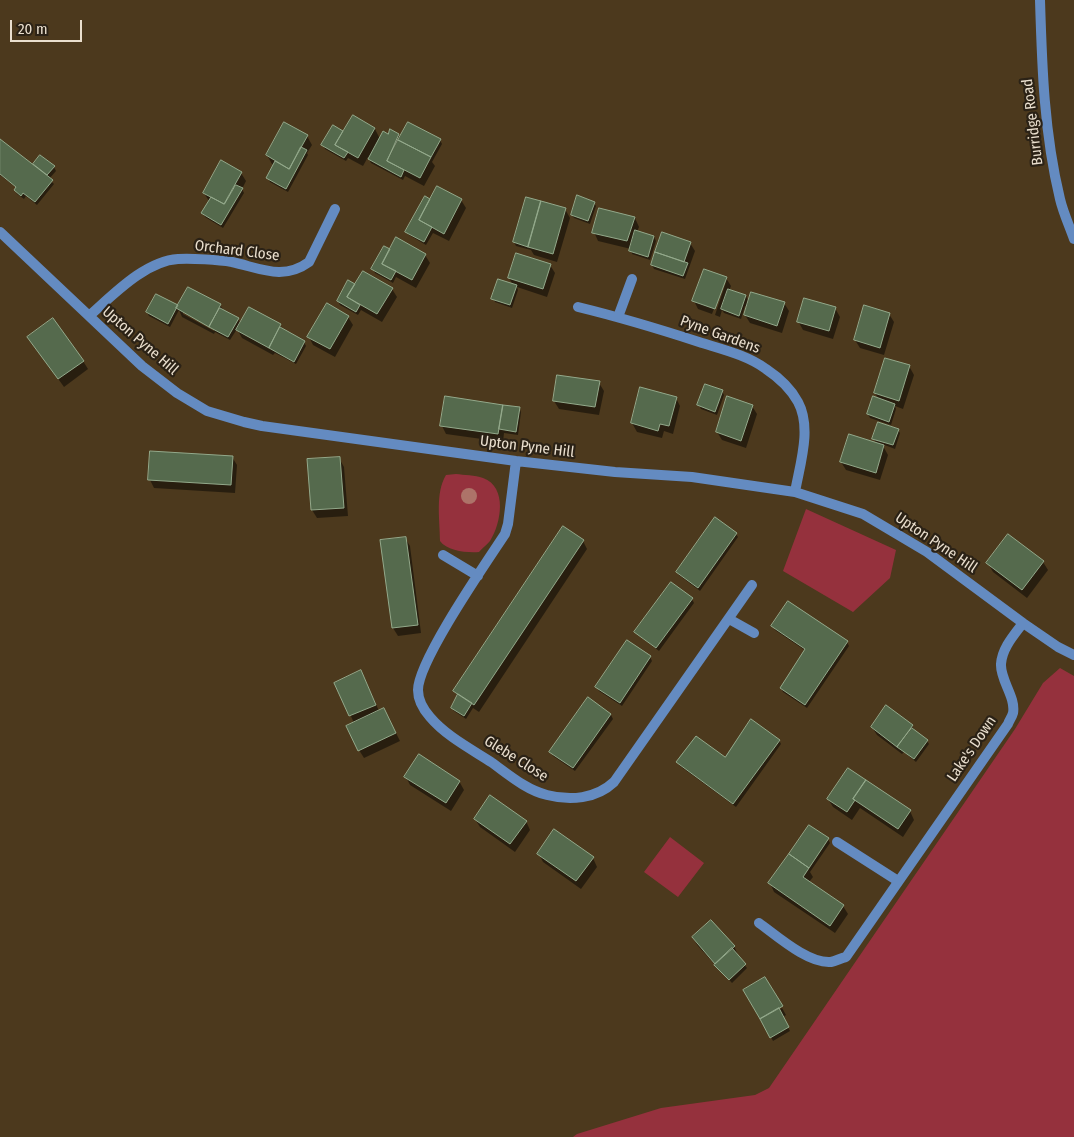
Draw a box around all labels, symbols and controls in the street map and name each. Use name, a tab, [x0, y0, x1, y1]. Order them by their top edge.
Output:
scale bar	[12, 10, 85, 42]
text: 20 m	[18, 20, 48, 38]
street label: Burridge Road	[1019, 78, 1047, 166]
street label: Orchard Close	[194, 237, 280, 265]
street label: Upton Pyne Hill	[98, 303, 182, 379]
street label: Pyne Gardens	[678, 312, 762, 358]
street label: Upton Pyne Hill	[479, 432, 575, 462]
street label: Upton Pyne Hill	[892, 509, 980, 577]
street label: Lake's Down	[944, 713, 1000, 785]
street label: Glebe Close	[481, 732, 551, 786]

